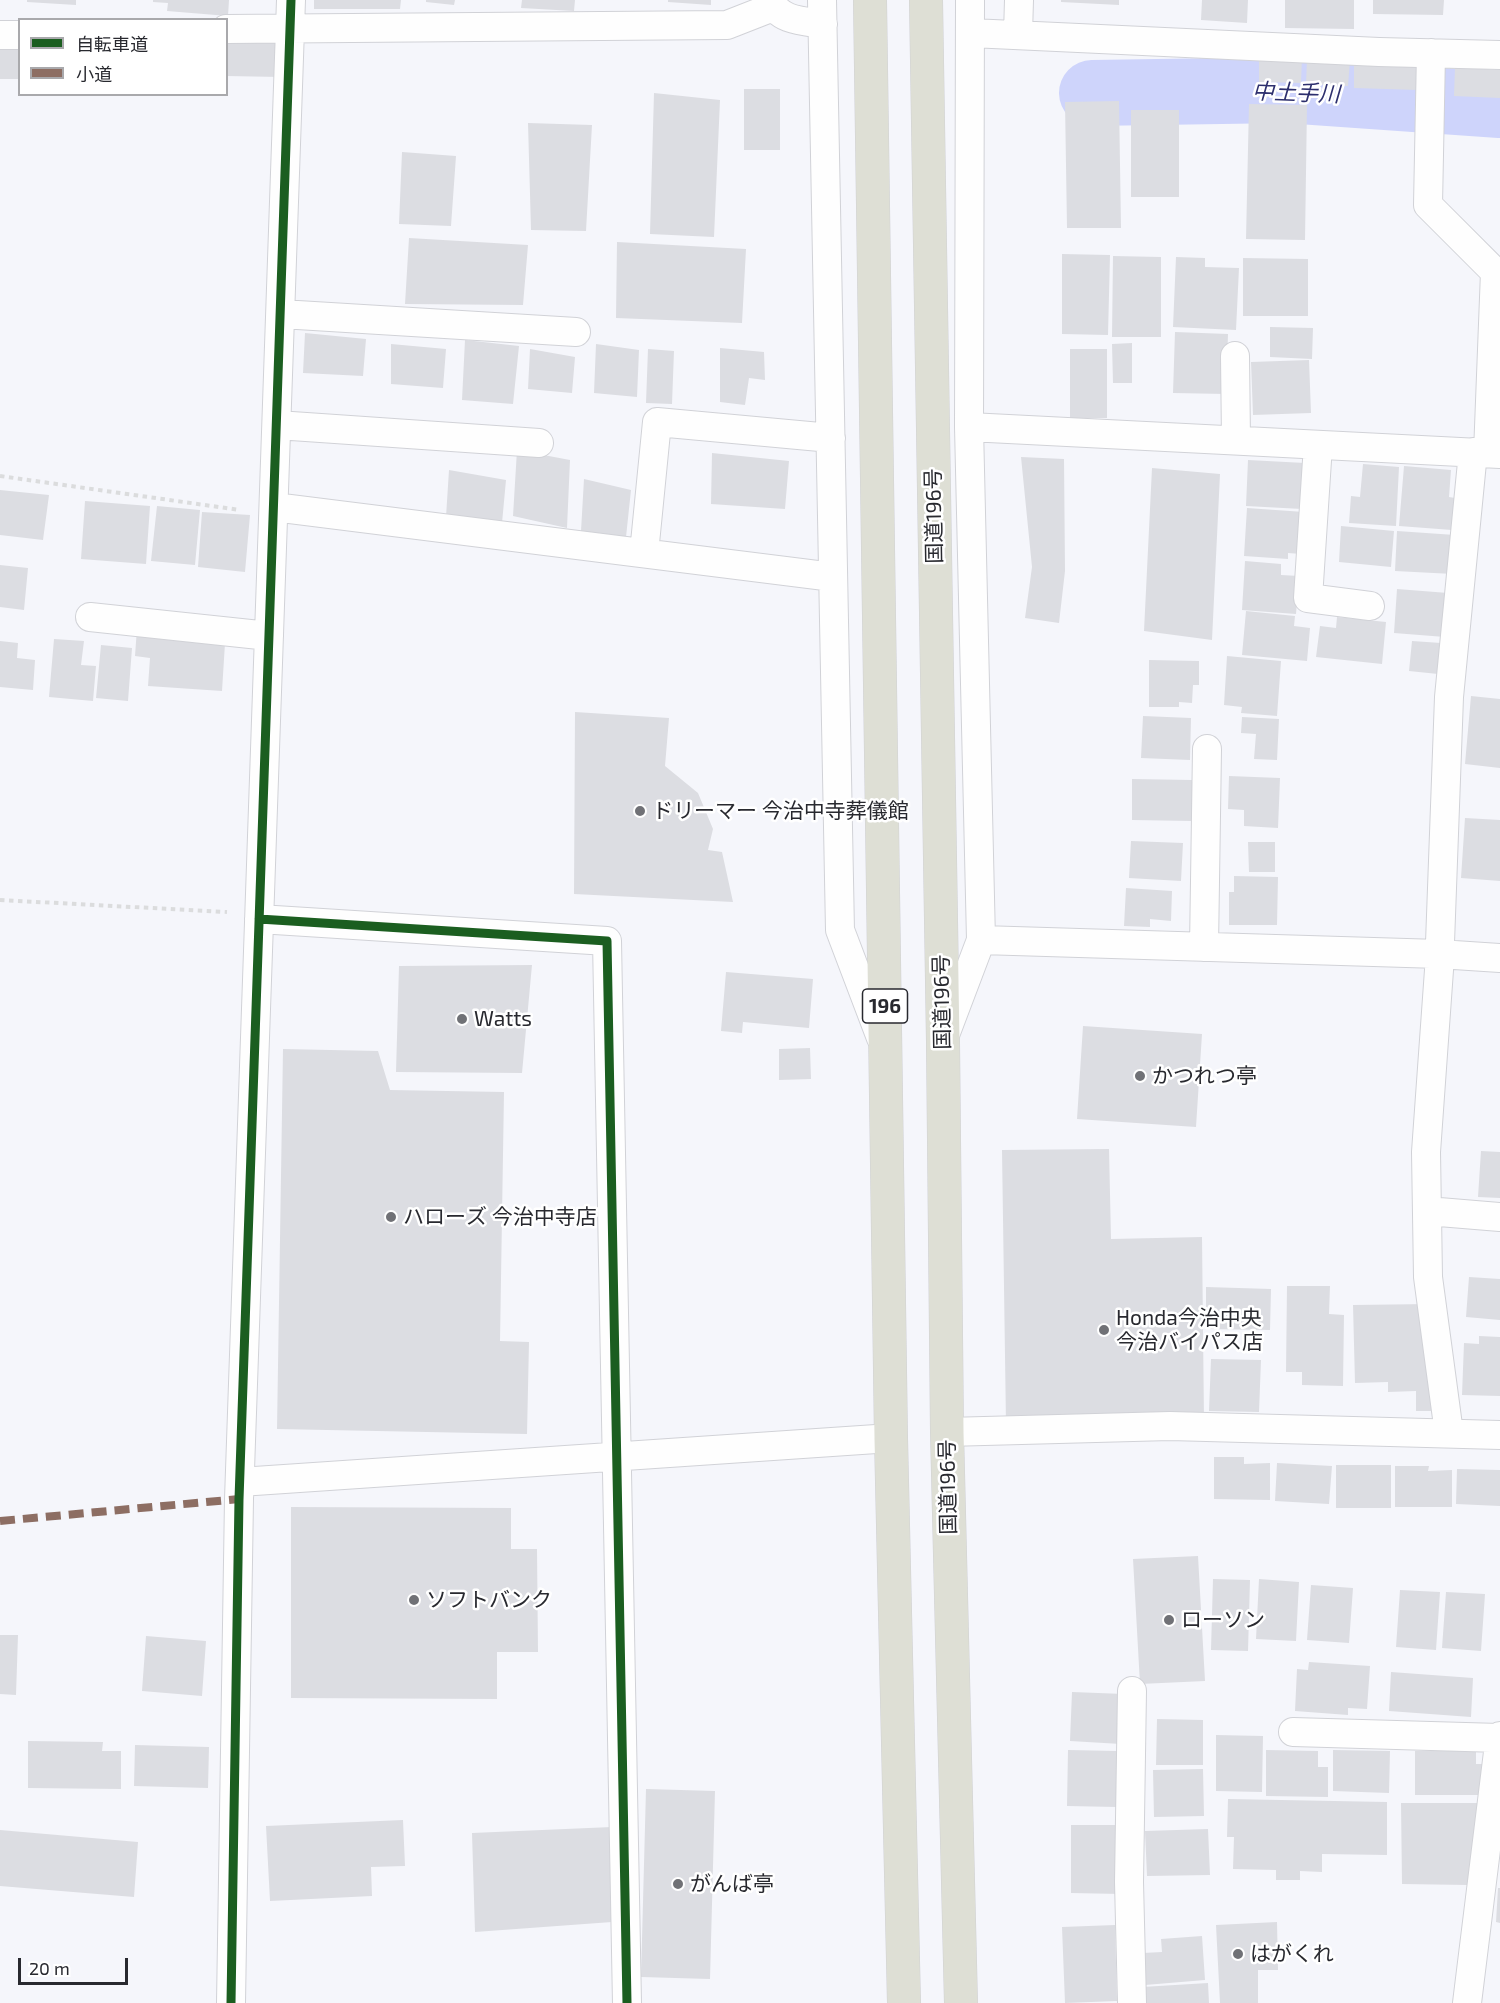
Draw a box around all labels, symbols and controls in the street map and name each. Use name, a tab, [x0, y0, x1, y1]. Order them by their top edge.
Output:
legend	[18, 18, 228, 96]
text: 自転車道	[76, 33, 148, 55]
text: 小道	[76, 63, 112, 85]
water label: 中土手川	[1252, 78, 1340, 108]
street label: 国道196号	[921, 468, 947, 564]
place label: ドリーマー 今治中寺葬儀館	[652, 798, 909, 824]
marker: ドリーマー 今治中寺葬儀館	[633, 804, 647, 818]
street label: 国道196号	[929, 954, 955, 1050]
road number: 196	[862, 989, 908, 1023]
place label: Watts	[474, 1006, 532, 1032]
marker: Watts	[455, 1012, 469, 1026]
place label: かつれつ亭	[1152, 1063, 1257, 1089]
marker: かつれつ亭	[1133, 1069, 1147, 1083]
place label: ハローズ 今治中寺店	[403, 1204, 597, 1230]
marker: ハローズ 今治中寺店	[384, 1210, 398, 1224]
place label: Honda今治中央 今治バイパス店	[1116, 1305, 1263, 1355]
marker: Honda今治中央 今治バイパス店	[1097, 1323, 1111, 1337]
street label: 国道196号	[935, 1439, 961, 1535]
place label: ソフトバンク	[426, 1587, 552, 1613]
marker: ソフトバンク	[407, 1593, 421, 1607]
place label: ローソン	[1181, 1607, 1265, 1633]
marker: ローソン	[1162, 1613, 1176, 1627]
place label: がんば亭	[690, 1871, 774, 1897]
marker: がんば亭	[671, 1877, 685, 1891]
place label: はがくれ	[1250, 1941, 1334, 1967]
scale bar	[21, 1946, 130, 1984]
marker: はがくれ	[1231, 1947, 1245, 1961]
text: 20 m	[29, 1957, 70, 1979]

